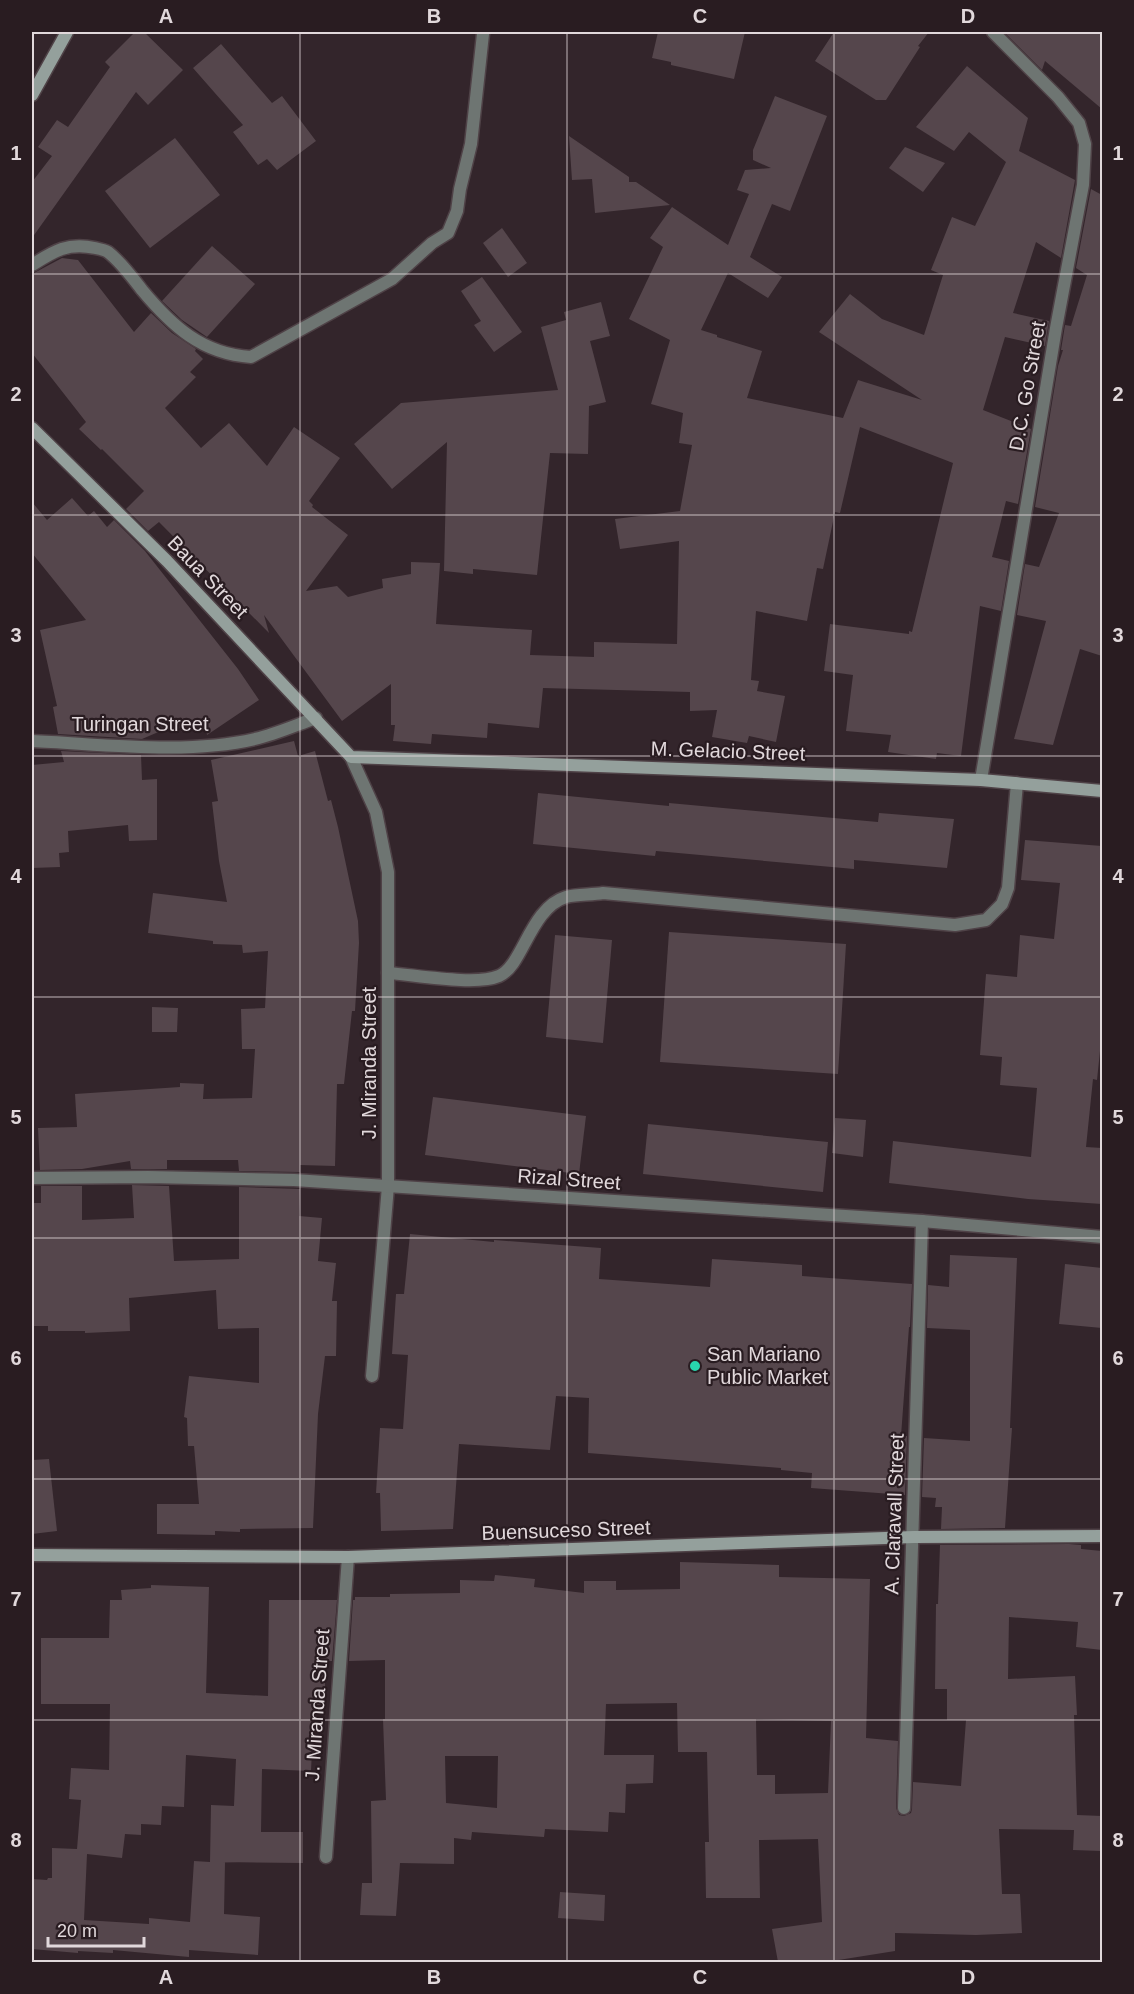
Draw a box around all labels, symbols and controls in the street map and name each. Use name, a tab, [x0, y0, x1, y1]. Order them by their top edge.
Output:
text: A	[159, 5, 173, 27]
text: B	[427, 5, 441, 27]
text: C	[693, 5, 707, 27]
text: D	[961, 5, 975, 27]
text: 1	[10, 142, 22, 164]
text: 1	[1112, 142, 1124, 164]
street label: D.C. Go Street	[1005, 319, 1049, 452]
text: 2	[10, 383, 22, 405]
text: 2	[1112, 383, 1124, 405]
street label: Baua Street	[163, 531, 253, 623]
text: 3	[10, 624, 22, 646]
text: 3	[1112, 624, 1124, 646]
street label: Turingan Street	[71, 713, 209, 735]
street label: M. Gelacio Street	[650, 737, 806, 765]
text: 4	[10, 865, 22, 887]
text: 4	[1112, 865, 1124, 887]
street label: J. Miranda Street	[358, 986, 380, 1139]
text: 5	[10, 1106, 22, 1128]
text: 5	[1112, 1106, 1124, 1128]
street label: Rizal Street	[517, 1164, 622, 1194]
place label: San Mariano Public Market	[707, 1343, 829, 1388]
text: 6	[10, 1347, 22, 1369]
text: 6	[1112, 1347, 1124, 1369]
marker: San Mariano Public Market	[688, 1359, 702, 1373]
street label: A. Claravall Street	[880, 1433, 908, 1595]
street label: Buensuceso Street	[481, 1516, 651, 1544]
text: 7	[10, 1588, 22, 1610]
text: 7	[1112, 1588, 1124, 1610]
street label: J. Miranda Street	[301, 1628, 333, 1782]
text: 8	[10, 1829, 22, 1851]
text: 8	[1112, 1829, 1124, 1851]
scale bar	[48, 1910, 144, 1948]
text: 20 m	[57, 1921, 97, 1941]
text: A	[159, 1966, 173, 1988]
text: B	[427, 1966, 441, 1988]
text: C	[693, 1966, 707, 1988]
text: D	[961, 1966, 975, 1988]

